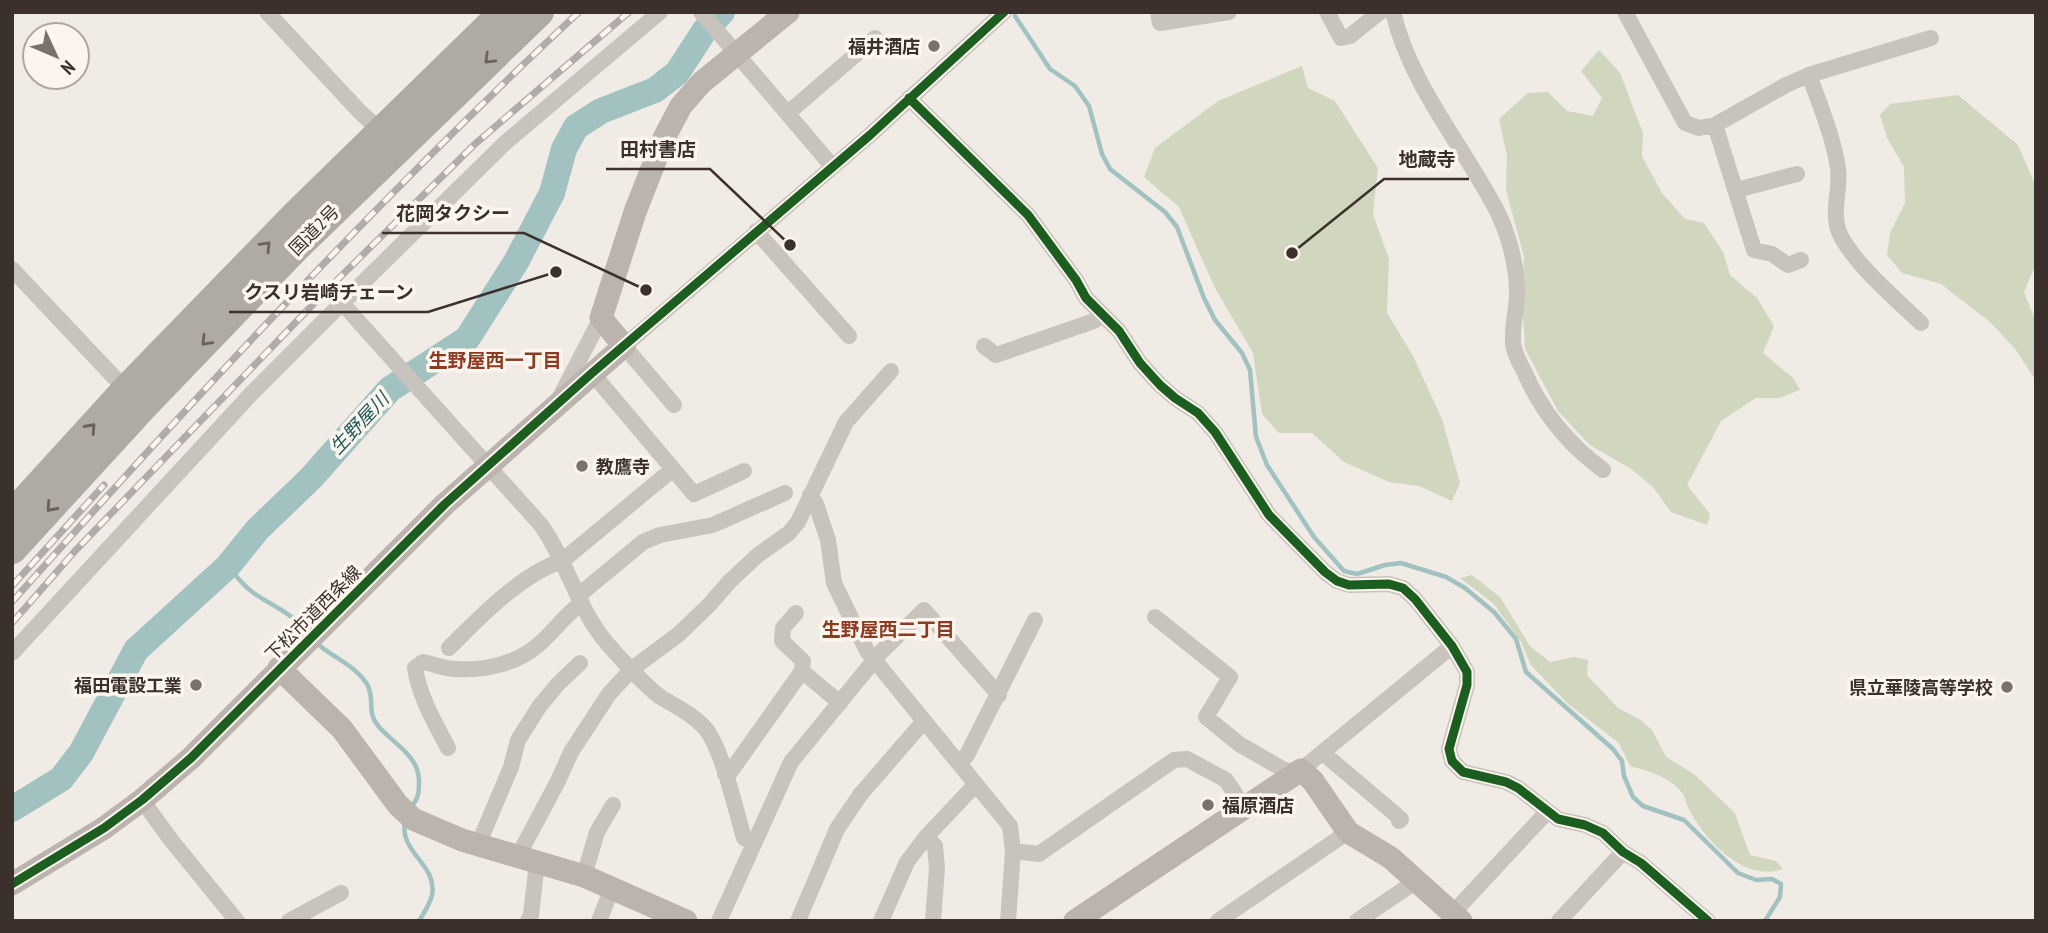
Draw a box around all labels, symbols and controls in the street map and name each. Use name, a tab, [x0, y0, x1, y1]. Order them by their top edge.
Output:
north arrow	[21, 21, 91, 91]
place label: 福井酒店	[848, 35, 920, 58]
marker: 福井酒店	[926, 38, 942, 54]
one-way arrow	[484, 51, 497, 64]
text: N	[56, 56, 80, 80]
callout: 田村書店	[606, 129, 710, 169]
text: 田村書店	[620, 137, 696, 161]
callout: 地蔵寺	[1384, 139, 1469, 179]
text: 地蔵寺	[1398, 147, 1456, 171]
callout: 花岡タクシー	[382, 193, 524, 233]
street label: 国道2号	[284, 200, 344, 260]
text: 花岡タクシー	[396, 201, 510, 225]
one-way arrow	[257, 242, 270, 255]
callout: クスリ岩崎チェーン	[229, 272, 428, 312]
text: クスリ岩崎チェーン	[244, 280, 414, 304]
one-way arrow	[202, 333, 215, 346]
district label: 生野屋西一丁目	[428, 348, 562, 372]
water label: 生野屋川	[324, 386, 395, 459]
one-way arrow	[83, 423, 95, 436]
place label: 教鷹寺	[596, 455, 650, 478]
marker: 教鷹寺	[574, 458, 590, 474]
one-way arrow	[47, 499, 59, 512]
street label: 下松市道西条線	[260, 560, 366, 666]
district label: 生野屋西二丁目	[821, 617, 955, 641]
place label: 福田電設工業	[74, 674, 182, 697]
place label: 県立華陵高等学校	[1849, 676, 1993, 699]
marker: 福田電設工業	[188, 677, 204, 693]
marker: 県立華陵高等学校	[1999, 679, 2015, 695]
place label: 福原酒店	[1222, 794, 1294, 817]
marker: 福原酒店	[1200, 797, 1216, 813]

